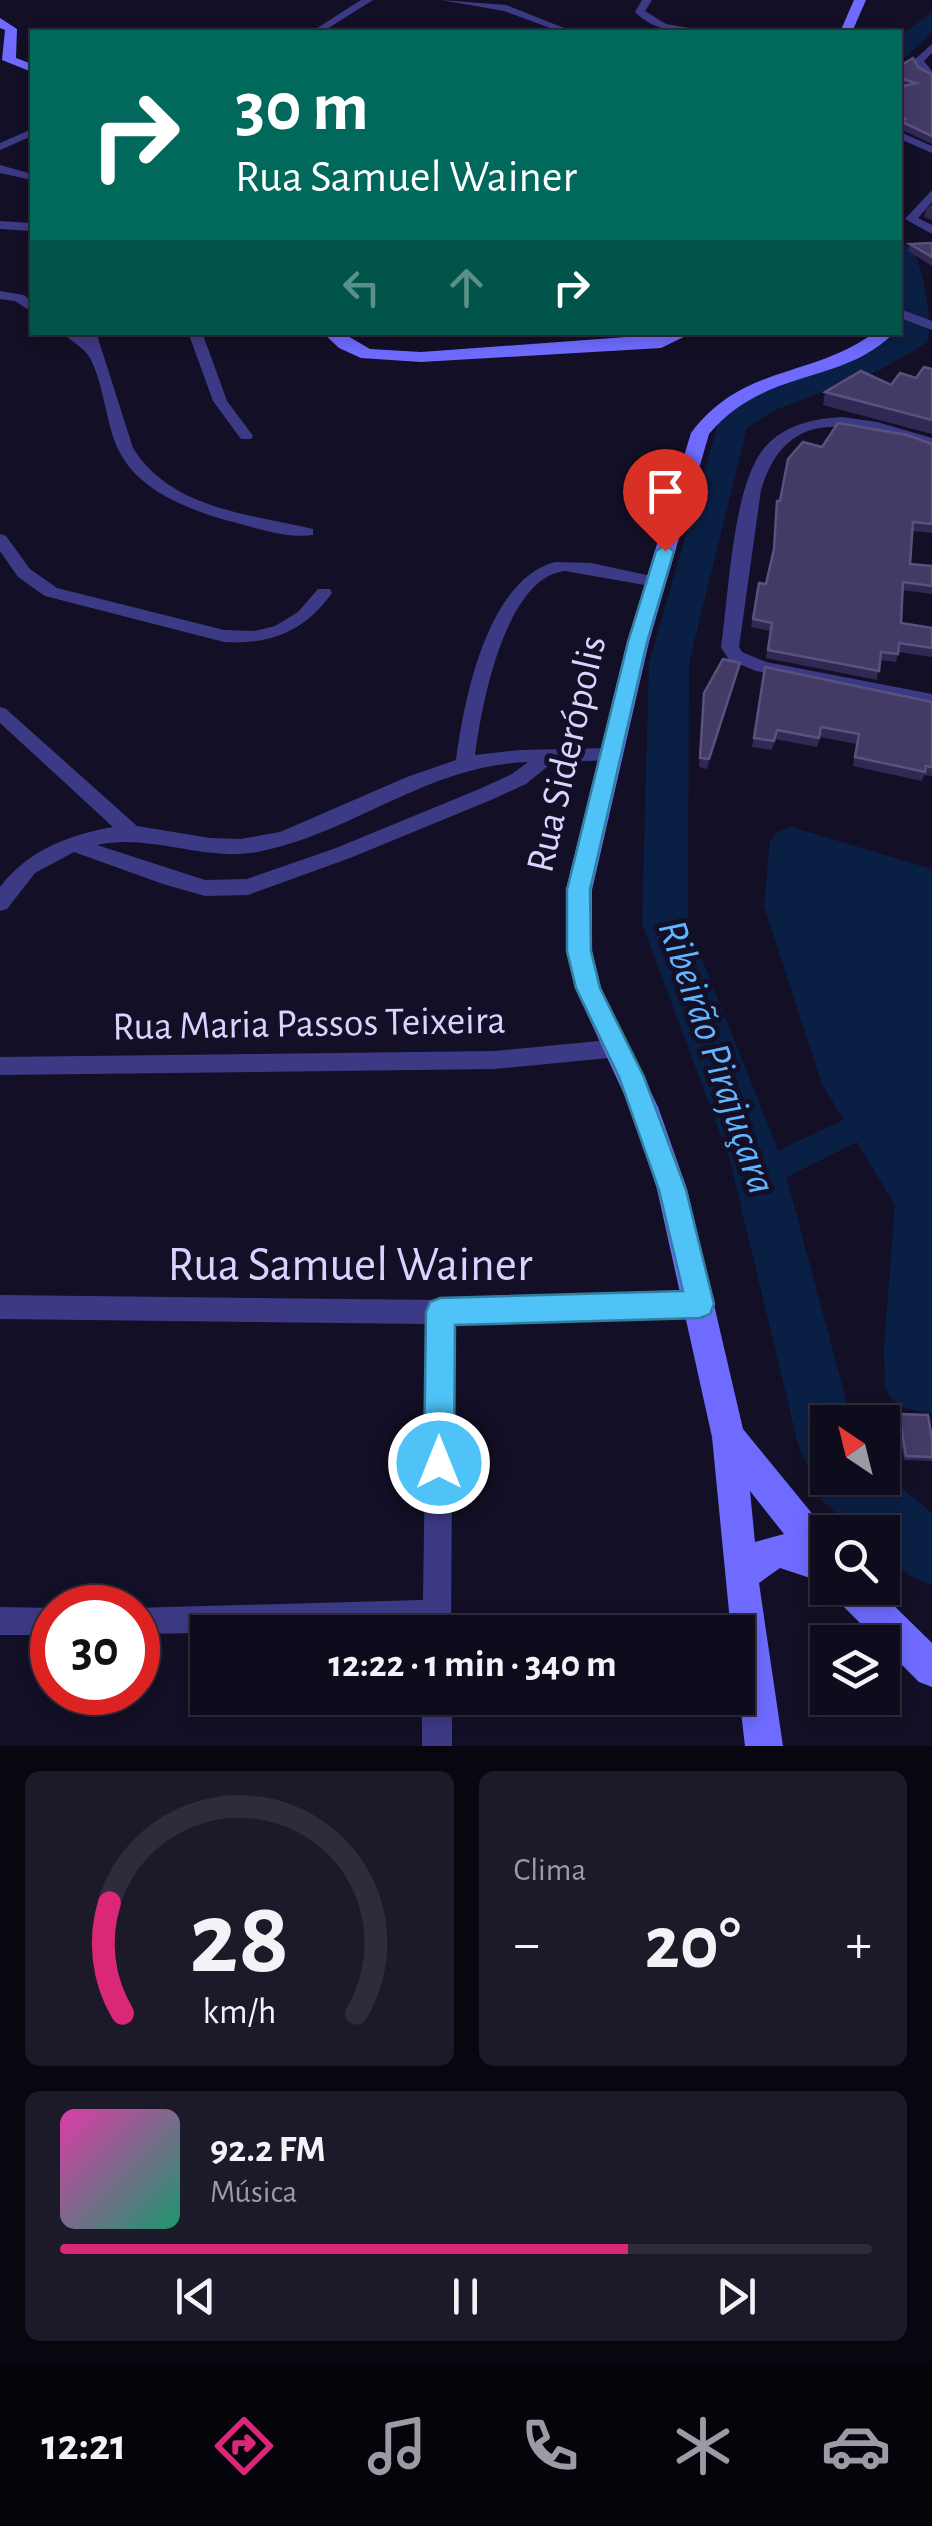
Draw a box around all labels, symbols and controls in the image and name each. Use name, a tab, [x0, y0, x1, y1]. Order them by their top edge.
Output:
icon: right	[70, 70, 200, 200]
text: 30 m	[235, 73, 369, 143]
text: Rua Samuel Wainer	[235, 155, 577, 200]
icon: left	[334, 260, 389, 315]
icon: ahead	[439, 260, 494, 315]
icon: right	[544, 260, 599, 315]
pin	[623, 449, 708, 552]
icon: arrive	[638, 464, 693, 519]
street label: Rua Siderópolis	[520, 632, 614, 876]
water label: Ribeirão Pirajuçara	[650, 915, 783, 1200]
street label: Rua Maria Passos Teixeira	[112, 1001, 506, 1047]
street label: Rua Samuel Wainer	[168, 1242, 533, 1290]
north arrow	[810, 1405, 900, 1495]
map controls	[810, 1405, 900, 1715]
position arrow	[387, 1411, 491, 1515]
button: search	[810, 1515, 900, 1605]
speed limit sign: 30	[30, 1585, 160, 1715]
button: layers	[810, 1625, 900, 1715]
text: 12:22 · 1 min · 340 m	[328, 1646, 617, 1684]
text: Clima	[514, 1854, 586, 1886]
text: 28	[189, 1888, 289, 1992]
text: 20°	[645, 1907, 741, 1982]
text: −	[514, 1917, 540, 1972]
text: +	[846, 1917, 872, 1972]
text: km/h	[202, 1994, 276, 2030]
text: 92.2 FM	[210, 2131, 326, 2169]
text: Música	[210, 2176, 297, 2208]
icon: previous	[168, 2269, 223, 2324]
icon: pause	[438, 2269, 493, 2324]
icon: next	[709, 2269, 764, 2324]
icon: directions	[209, 2411, 279, 2481]
icon: music	[362, 2411, 432, 2481]
icon: phone	[515, 2411, 585, 2481]
icon: climate	[668, 2411, 738, 2481]
icon: car	[821, 2411, 891, 2481]
text: 12:21	[41, 2423, 127, 2468]

